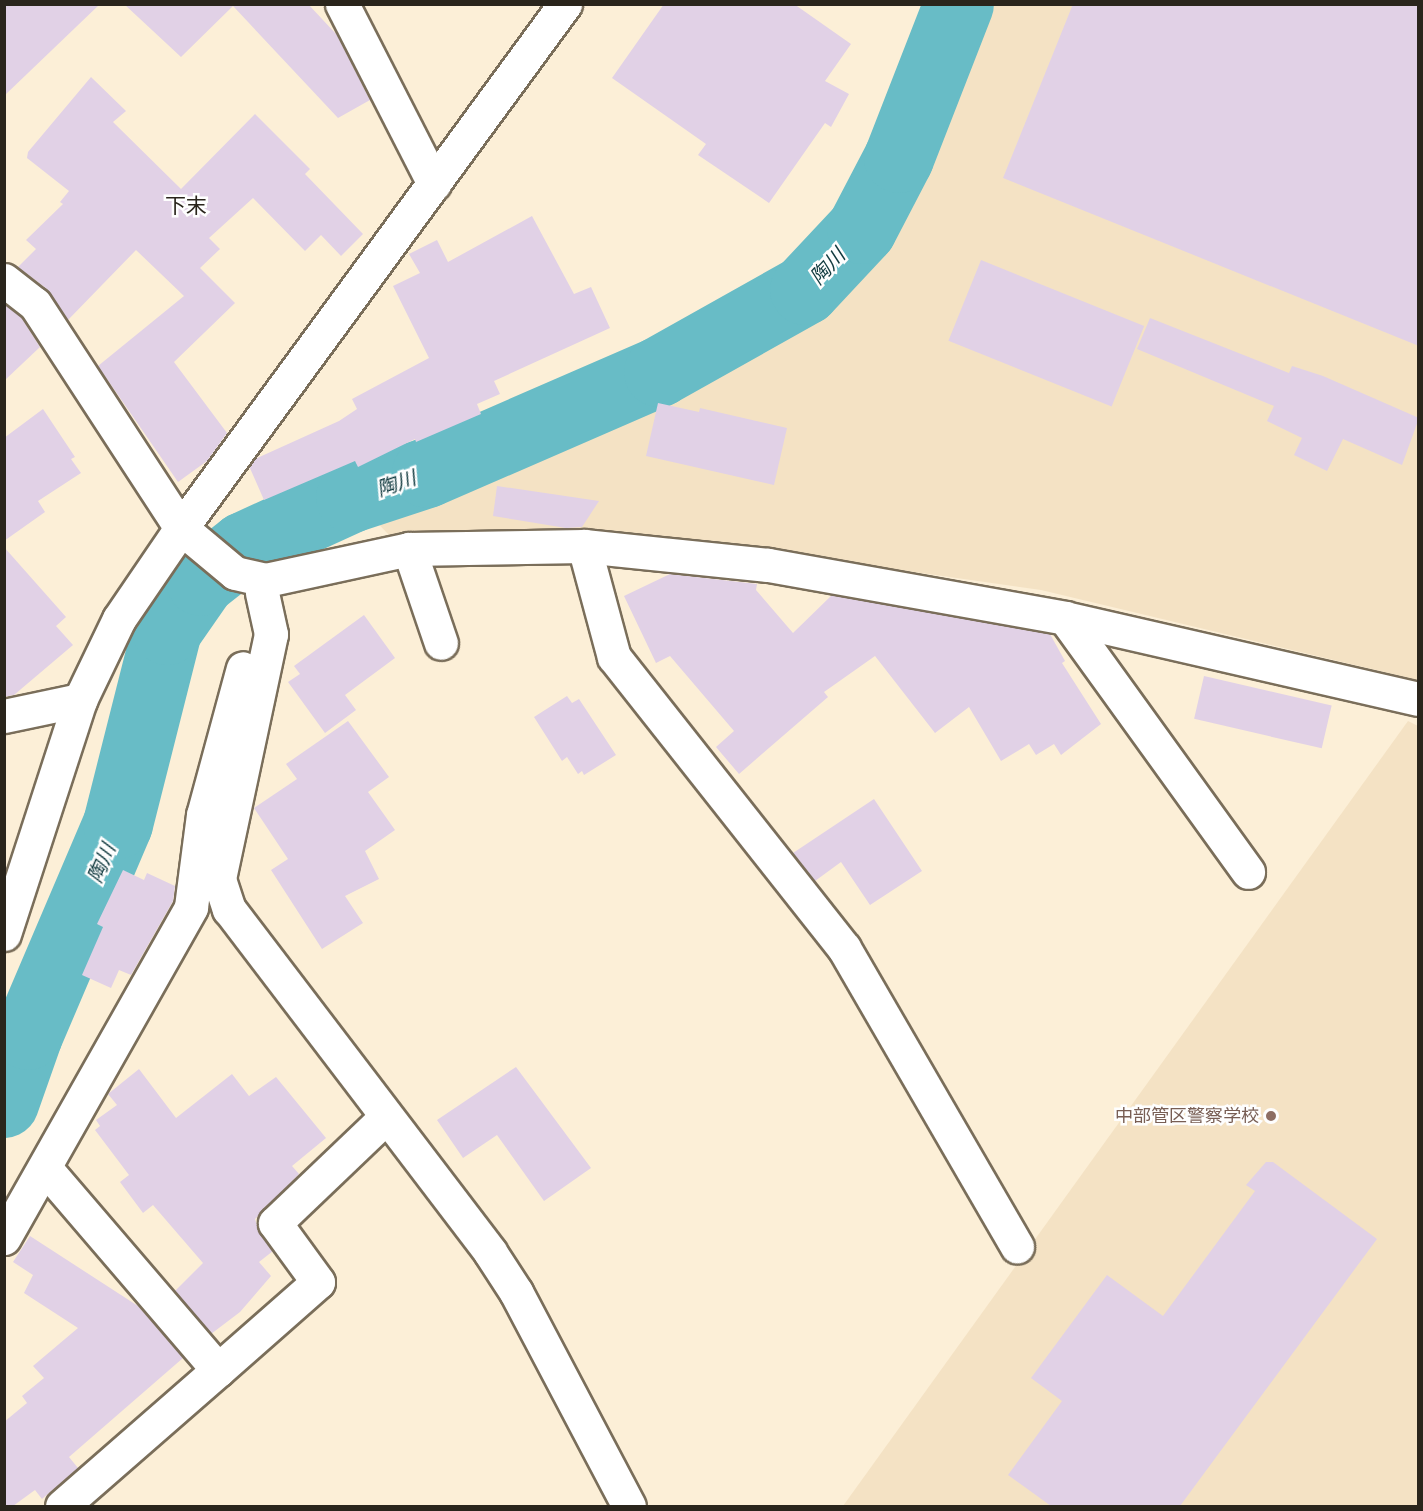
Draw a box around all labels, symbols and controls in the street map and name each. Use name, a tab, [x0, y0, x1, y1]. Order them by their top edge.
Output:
district label: 下末	[165, 192, 207, 218]
water label: 陶川	[805, 243, 849, 289]
water label: 陶川	[373, 465, 419, 501]
water label: 陶川	[82, 840, 120, 886]
place label: 中部管区警察学校	[1115, 1105, 1259, 1127]
marker: 中部管区警察学校	[1264, 1109, 1278, 1123]

